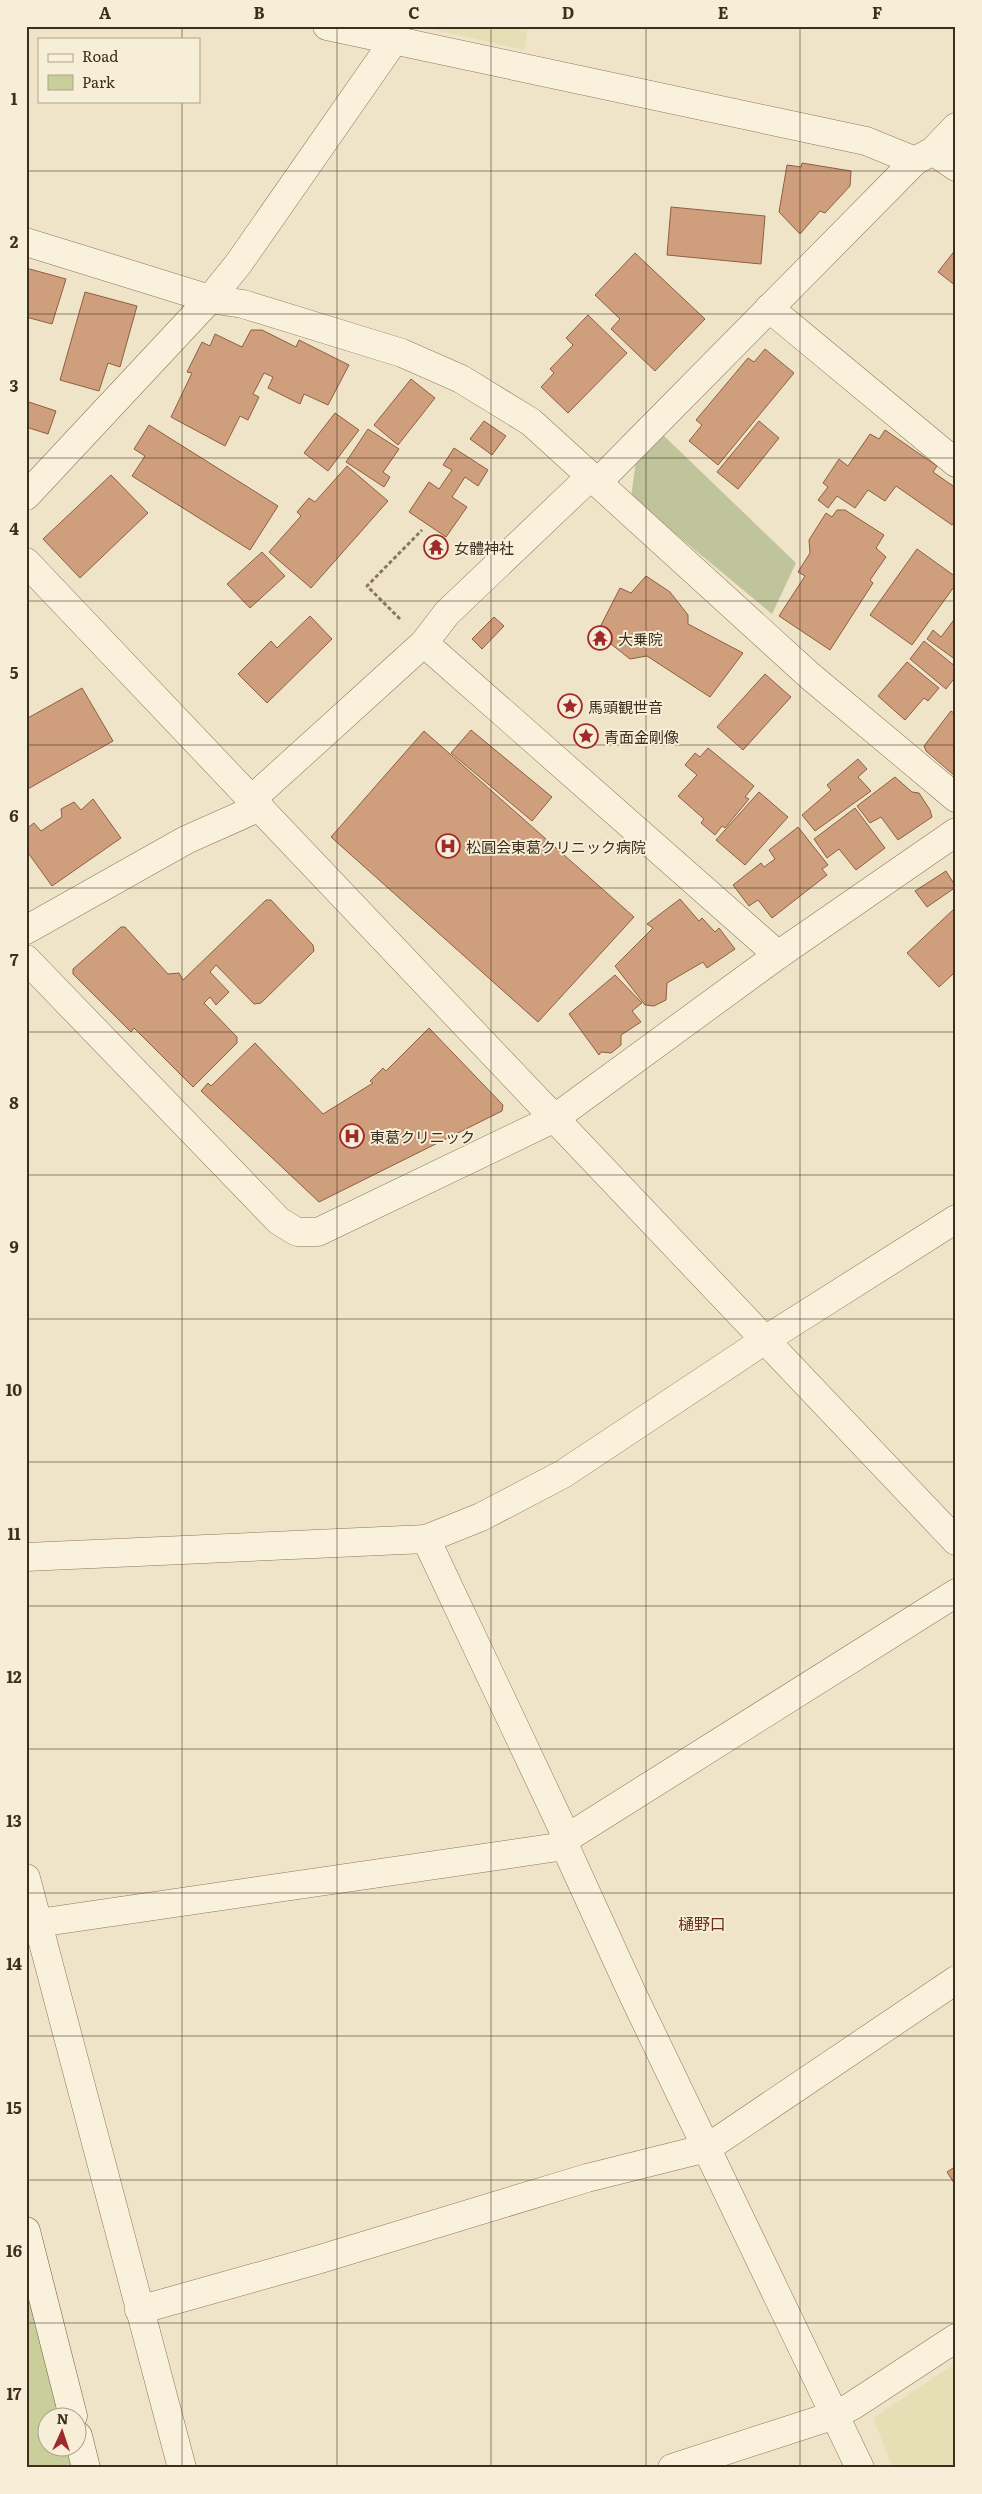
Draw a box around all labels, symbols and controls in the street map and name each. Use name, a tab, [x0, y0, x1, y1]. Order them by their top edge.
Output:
text: A	[99, 0, 111, 24]
text: B	[253, 0, 265, 24]
text: C	[408, 0, 420, 24]
text: D	[562, 0, 574, 24]
text: E	[718, 0, 729, 24]
text: F	[872, 0, 882, 24]
legend	[38, 38, 200, 102]
text: Road	[82, 44, 118, 67]
text: Park	[82, 70, 116, 93]
text: 1	[11, 86, 18, 110]
text: 2	[10, 229, 19, 253]
text: 3	[10, 373, 19, 397]
text: 4	[9, 516, 19, 540]
temple icon: 女體神社	[423, 534, 449, 560]
place label: 女體神社	[454, 536, 514, 559]
temple icon: 大乗院	[587, 625, 613, 651]
place label: 大乗院	[618, 627, 663, 650]
text: 5	[10, 660, 19, 684]
place icon: 馬頭観世音	[557, 693, 583, 719]
place label: 馬頭観世音	[588, 695, 663, 718]
place icon: 青面金剛像	[573, 723, 599, 749]
place label: 青面金剛像	[604, 725, 679, 748]
text: 6	[9, 803, 19, 827]
hospital icon: 松圓会東葛クリニック病院	[435, 833, 461, 859]
place label: 松圓会東葛クリニック病院	[466, 835, 646, 858]
text: 7	[10, 947, 19, 971]
text: 8	[9, 1090, 19, 1114]
hospital icon: 東葛クリニック	[339, 1123, 365, 1149]
place label: 東葛クリニック	[370, 1125, 475, 1148]
text: 9	[9, 1234, 19, 1258]
text: 10	[6, 1377, 22, 1401]
text: 11	[7, 1521, 21, 1545]
text: 12	[6, 1664, 22, 1688]
text: 13	[6, 1808, 22, 1832]
district label: 樋野口	[678, 1911, 726, 1935]
text: 14	[6, 1951, 22, 1975]
text: 15	[6, 2095, 22, 2119]
text: 16	[6, 2238, 22, 2262]
text: 17	[7, 2381, 22, 2405]
north arrow	[38, 2406, 88, 2456]
text: N	[56, 2408, 69, 2428]

